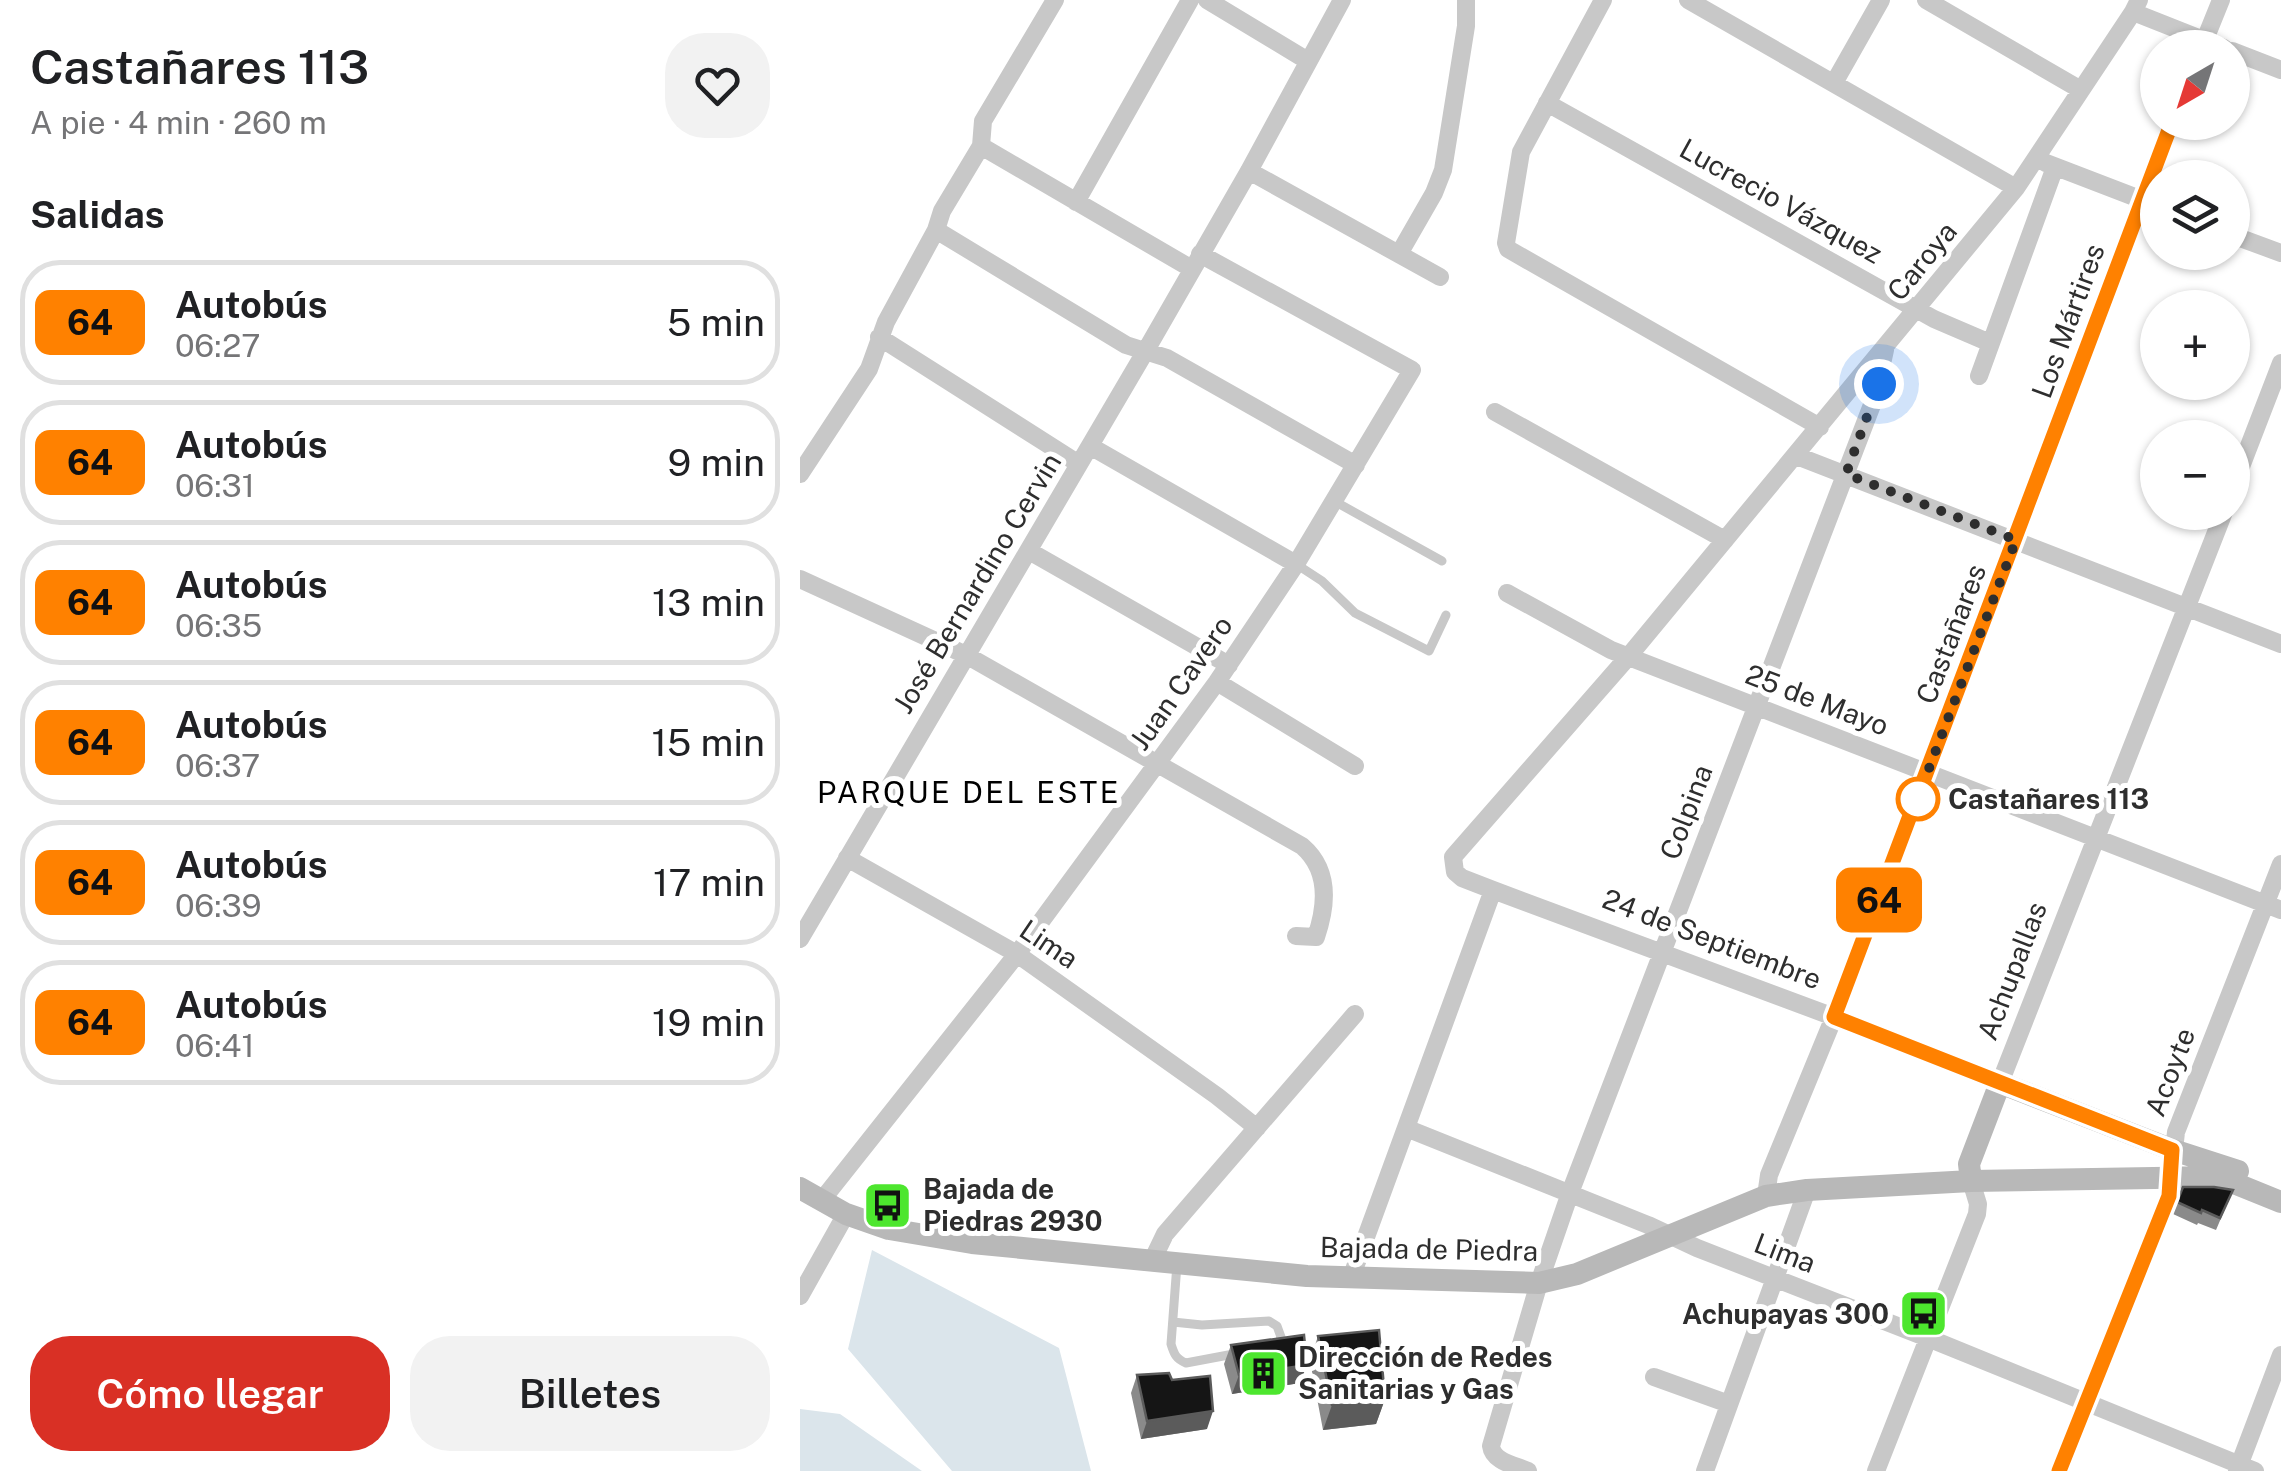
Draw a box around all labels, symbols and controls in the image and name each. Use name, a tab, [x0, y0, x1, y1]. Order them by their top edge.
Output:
north arrow	[2140, 30, 2250, 140]
map controls	[2140, 30, 2250, 530]
button: heart	[665, 33, 770, 138]
text: Castañares 113	[30, 38, 369, 95]
text: A pie · 4 min · 260 m	[30, 104, 327, 141]
street label: Lucrecio Vázquez	[1674, 131, 1888, 270]
button: layers	[2140, 160, 2250, 270]
text: Salidas	[30, 192, 165, 237]
street label: Caroya	[1880, 215, 1963, 306]
street label: Los Mártires	[2024, 239, 2111, 402]
text: Autobús	[175, 282, 327, 327]
button: +	[2140, 290, 2250, 400]
text: 5 min	[667, 300, 765, 345]
text: 64	[67, 302, 113, 343]
text: 06:27	[175, 327, 260, 364]
your location	[1854, 359, 1904, 409]
button: −	[2140, 420, 2250, 530]
text: Autobús	[175, 422, 327, 467]
text: 9 min	[668, 440, 765, 485]
text: 64	[67, 442, 113, 483]
street label: José Bernardino Cervin	[886, 447, 1067, 719]
text: 06:31	[175, 467, 255, 504]
street label: Castañares	[1909, 559, 1992, 708]
text: Autobús	[175, 562, 327, 607]
text: 13 min	[652, 580, 765, 625]
text: 64	[67, 582, 113, 623]
text: 06:35	[175, 607, 262, 644]
street label: Juan Cavero	[1122, 609, 1239, 756]
street label: 25 de Mayo	[1741, 657, 1893, 742]
text: Autobús	[175, 702, 327, 747]
text: 15 min	[652, 720, 765, 765]
text: 64	[67, 722, 113, 763]
text: 06:37	[175, 747, 260, 784]
street label: Colpina	[1652, 760, 1719, 864]
district label: PARQUE DEL ESTE	[817, 774, 1121, 810]
marker: Castañares 113	[1897, 778, 1939, 820]
place label: Castañares 113	[1948, 782, 2149, 815]
text: Autobús	[175, 842, 327, 887]
text: 17 min	[653, 860, 765, 905]
text: 64	[67, 862, 113, 903]
line badge: 64	[1834, 868, 1924, 932]
text: 64	[1856, 880, 1902, 921]
street label: 24 de Septiembre	[1598, 882, 1826, 995]
text: 06:39	[175, 887, 261, 924]
street label: Achupallas	[1970, 897, 2053, 1044]
street label: Lima	[1014, 912, 1085, 975]
text: Autobús	[175, 982, 327, 1027]
text: 19 min	[652, 1000, 765, 1045]
text: 64	[67, 1002, 113, 1043]
street label: Acoyte	[2138, 1023, 2201, 1121]
text: 06:41	[175, 1027, 254, 1064]
place label: Bajada de Piedras 2930	[923, 1172, 1103, 1237]
bus stop icon: Bajada de Piedras 2930	[862, 1179, 914, 1231]
street label: Lima	[1750, 1226, 1820, 1279]
street label: Bajada de Piedra	[1320, 1230, 1538, 1267]
bus stop icon: Achupayas 300	[1898, 1288, 1950, 1340]
place label: Achupayas 300	[1682, 1297, 1889, 1330]
button: Cómo llegar	[30, 1336, 390, 1451]
button: Billetes	[410, 1336, 770, 1451]
place label: Dirección de Redes Sanitarias y Gas	[1298, 1340, 1553, 1405]
building icon: Dirección de Redes Sanitarias y Gas	[1237, 1347, 1289, 1399]

